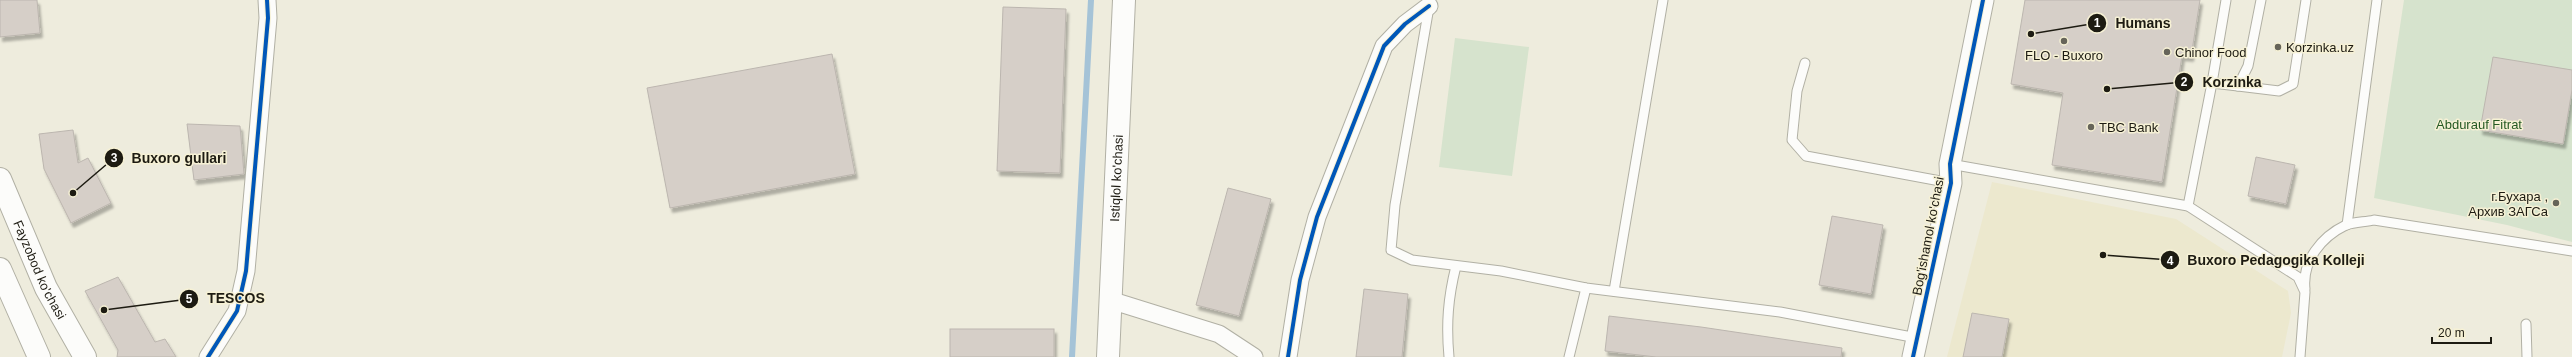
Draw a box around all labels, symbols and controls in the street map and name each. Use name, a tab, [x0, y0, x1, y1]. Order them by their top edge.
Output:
callout: Humans	[2087, 10, 2179, 36]
text: Humans	[2115, 15, 2171, 31]
text: 1	[2094, 16, 2101, 30]
marker: FLO - Buxoro	[2059, 36, 2069, 46]
place label: Korzinka.uz	[2286, 40, 2354, 55]
marker: Korzinka.uz	[2273, 42, 2283, 52]
place label: Chinor Food	[2175, 45, 2247, 60]
marker: Chinor Food	[2162, 47, 2172, 57]
place label: FLO - Buxoro	[2025, 48, 2103, 63]
callout: Korzinka	[2174, 69, 2269, 95]
text: Korzinka	[2202, 74, 2262, 90]
text: 2	[2181, 75, 2188, 89]
park label: Abdurauf Fitrat	[2436, 117, 2522, 132]
place label: TBC Bank	[2099, 120, 2159, 135]
marker: TBC Bank	[2086, 122, 2096, 132]
street label: Istiqlol ko'chasi	[1107, 134, 1125, 222]
callout: Buxoro gullari	[104, 145, 235, 171]
text: Buxoro gullari	[132, 150, 226, 166]
text: 3	[111, 151, 118, 165]
street label: Bog'ishamol ko'chasi	[1909, 175, 1947, 297]
place label: г.Бухара , Архив ЗАГСа	[2468, 189, 2549, 219]
marker: г.Бухара , Архив ЗАГСа	[2551, 198, 2561, 208]
street label: Fayzobod ko'chasi	[11, 218, 69, 322]
callout: Buxoro Pedagogika Kolleji	[2160, 247, 2373, 273]
text: Buxoro Pedagogika Kolleji	[2187, 252, 2365, 268]
text: 4	[2167, 254, 2174, 268]
callout: TESCOS	[179, 286, 272, 312]
text: TESCOS	[207, 290, 265, 306]
text: 5	[186, 292, 193, 306]
scale bar	[2432, 319, 2491, 345]
text: 20 m	[2438, 326, 2465, 340]

